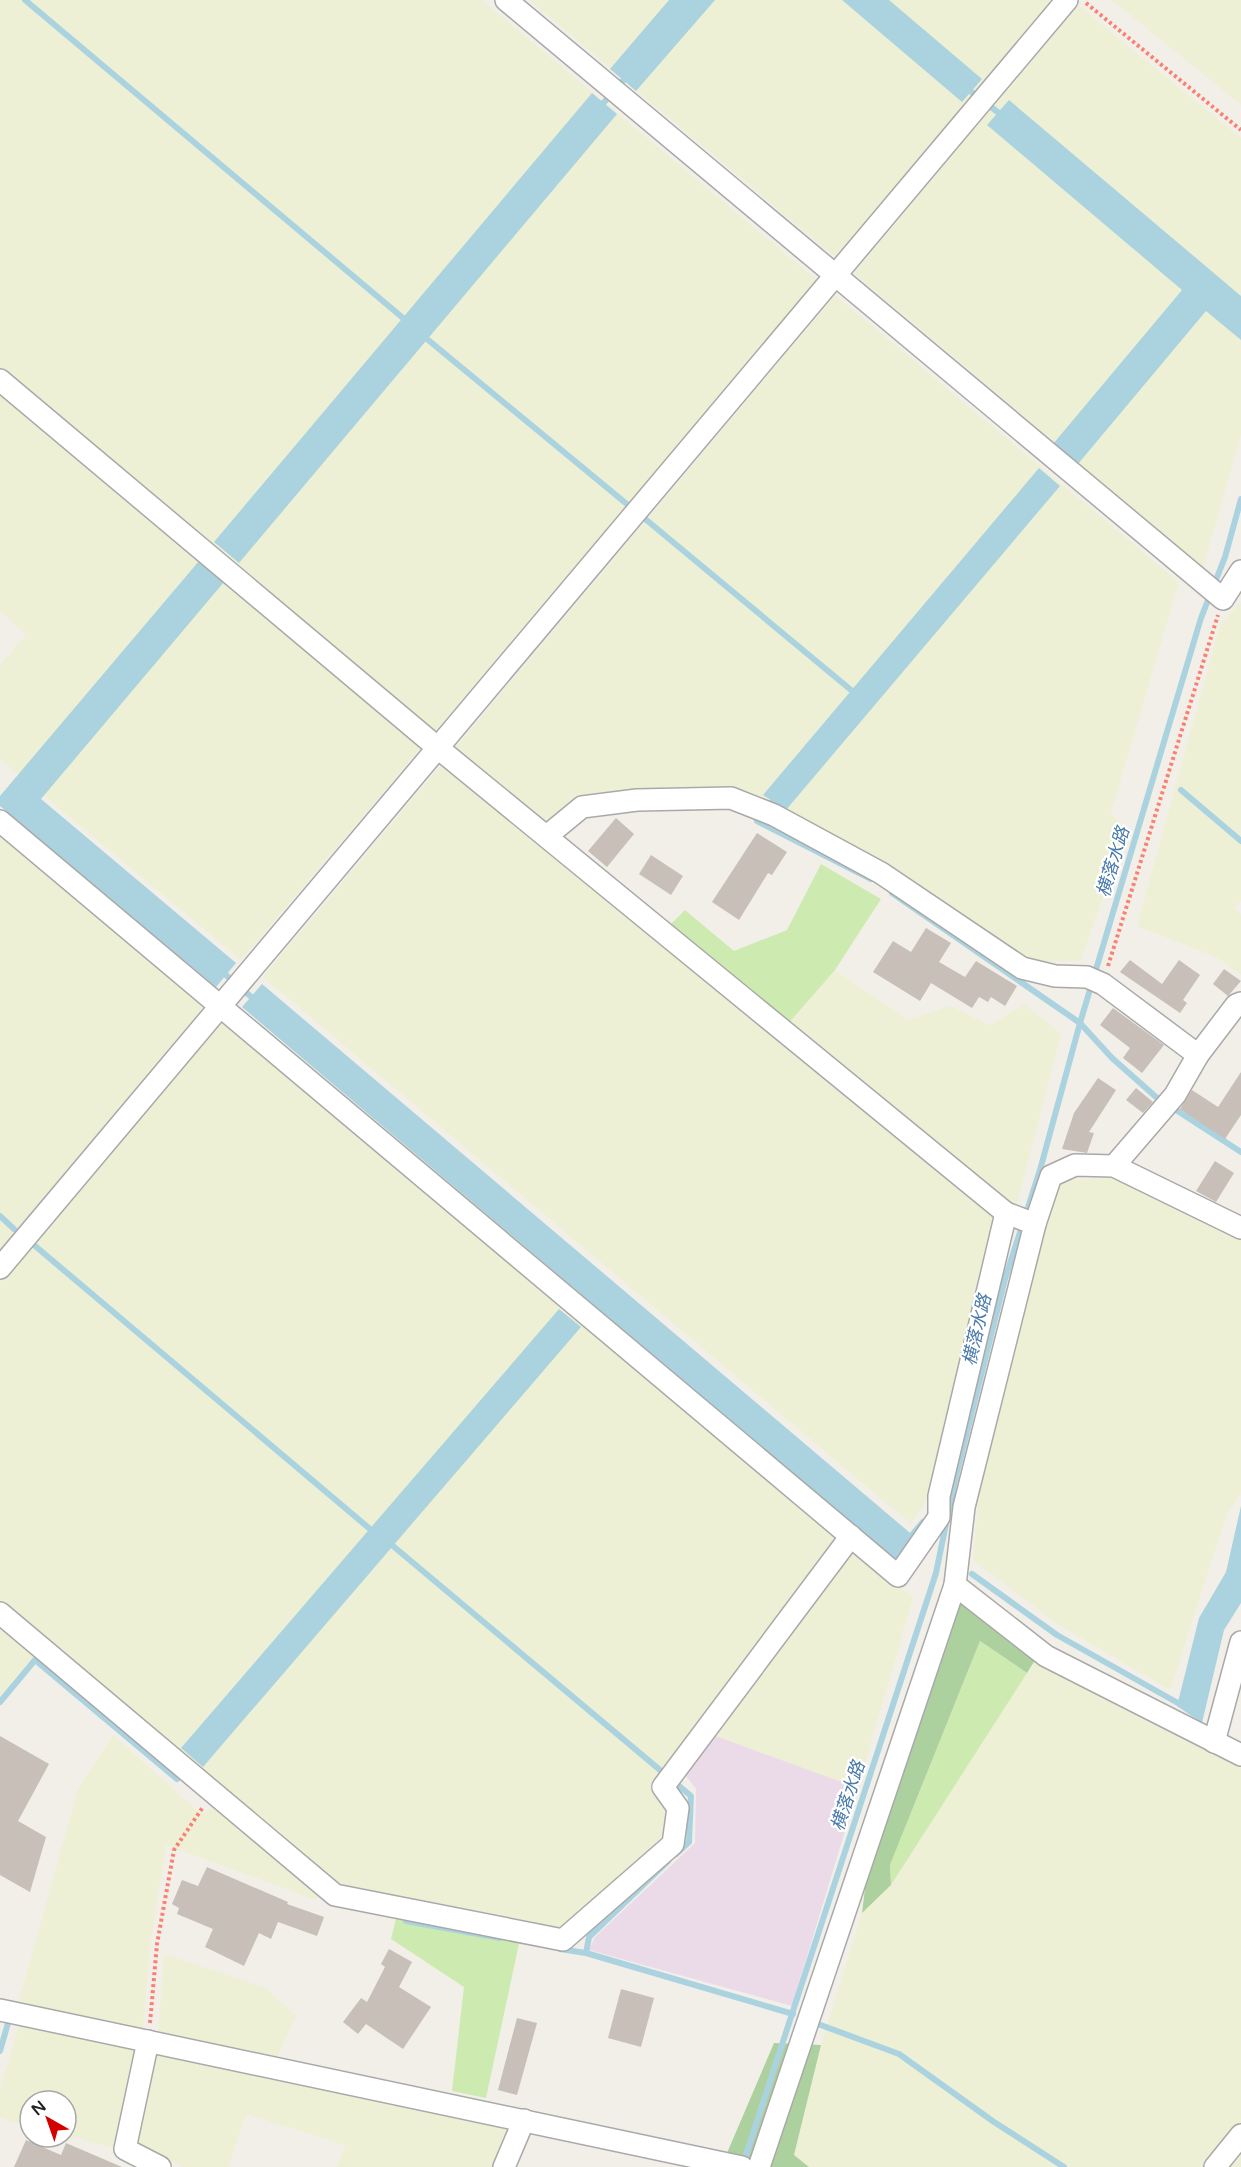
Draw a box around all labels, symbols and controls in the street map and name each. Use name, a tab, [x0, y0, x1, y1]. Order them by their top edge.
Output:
water label: 横落水路	[1092, 822, 1135, 900]
water label: 横落水路	[958, 1290, 996, 1368]
water label: 横落水路	[826, 1756, 870, 1834]
north arrow	[18, 2089, 78, 2149]
text: N	[28, 2096, 50, 2120]

